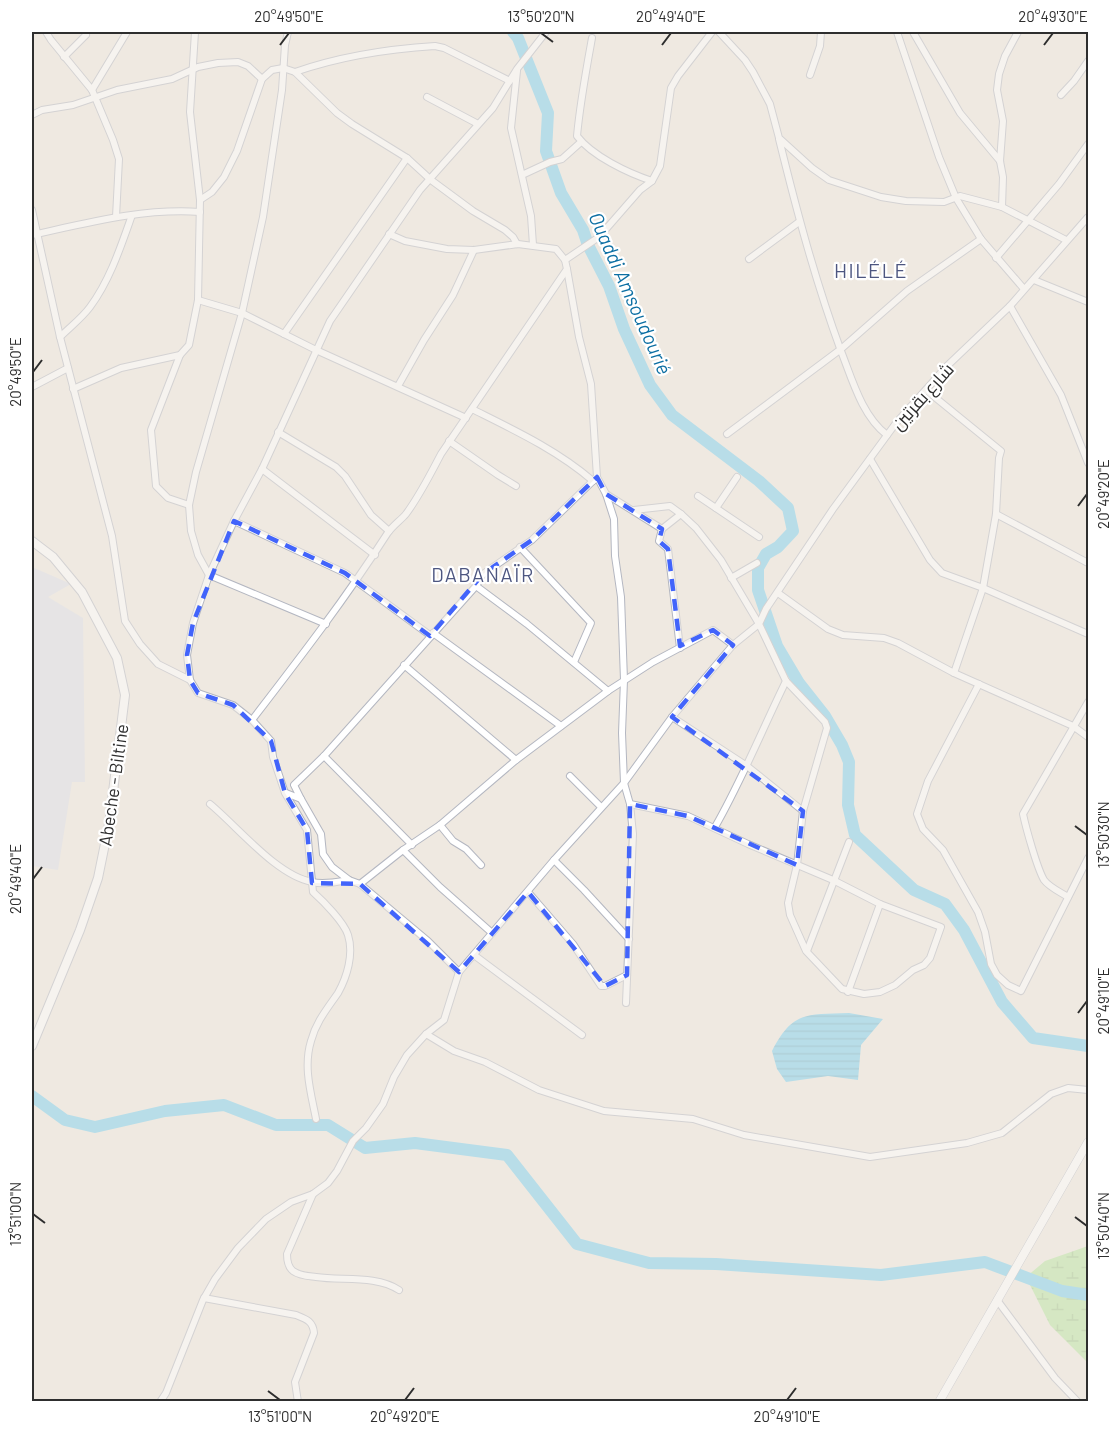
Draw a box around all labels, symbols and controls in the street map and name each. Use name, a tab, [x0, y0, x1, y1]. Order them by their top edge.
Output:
text: 20°49'50"E	[254, 7, 324, 25]
text: 13°50'20"N	[507, 7, 575, 25]
text: 20°49'40"E	[636, 7, 706, 25]
text: 20°49'30"E	[1018, 7, 1088, 25]
water label: Ouaddi Amsoudourié	[584, 208, 678, 378]
district label: HILÉLÉ	[834, 258, 908, 282]
text: 20°49'50"E	[6, 337, 24, 407]
street label: شارع بقرتين	[886, 358, 959, 435]
text: 20°49'20"E	[1094, 459, 1112, 529]
district label: DABANAÏR	[431, 562, 535, 586]
street label: Abeche - Biltine	[94, 722, 132, 848]
text: 13°50'30"N	[1094, 801, 1112, 869]
text: 20°49'40"E	[6, 844, 24, 914]
text: 20°49'10"E	[1094, 967, 1112, 1035]
text: 13°51'00"N	[6, 1182, 24, 1246]
text: 13°50'40"N	[1094, 1192, 1112, 1260]
text: 13°51'00"N	[248, 1407, 312, 1425]
text: 20°49'20"E	[370, 1407, 440, 1425]
text: 20°49'10"E	[753, 1407, 821, 1425]

